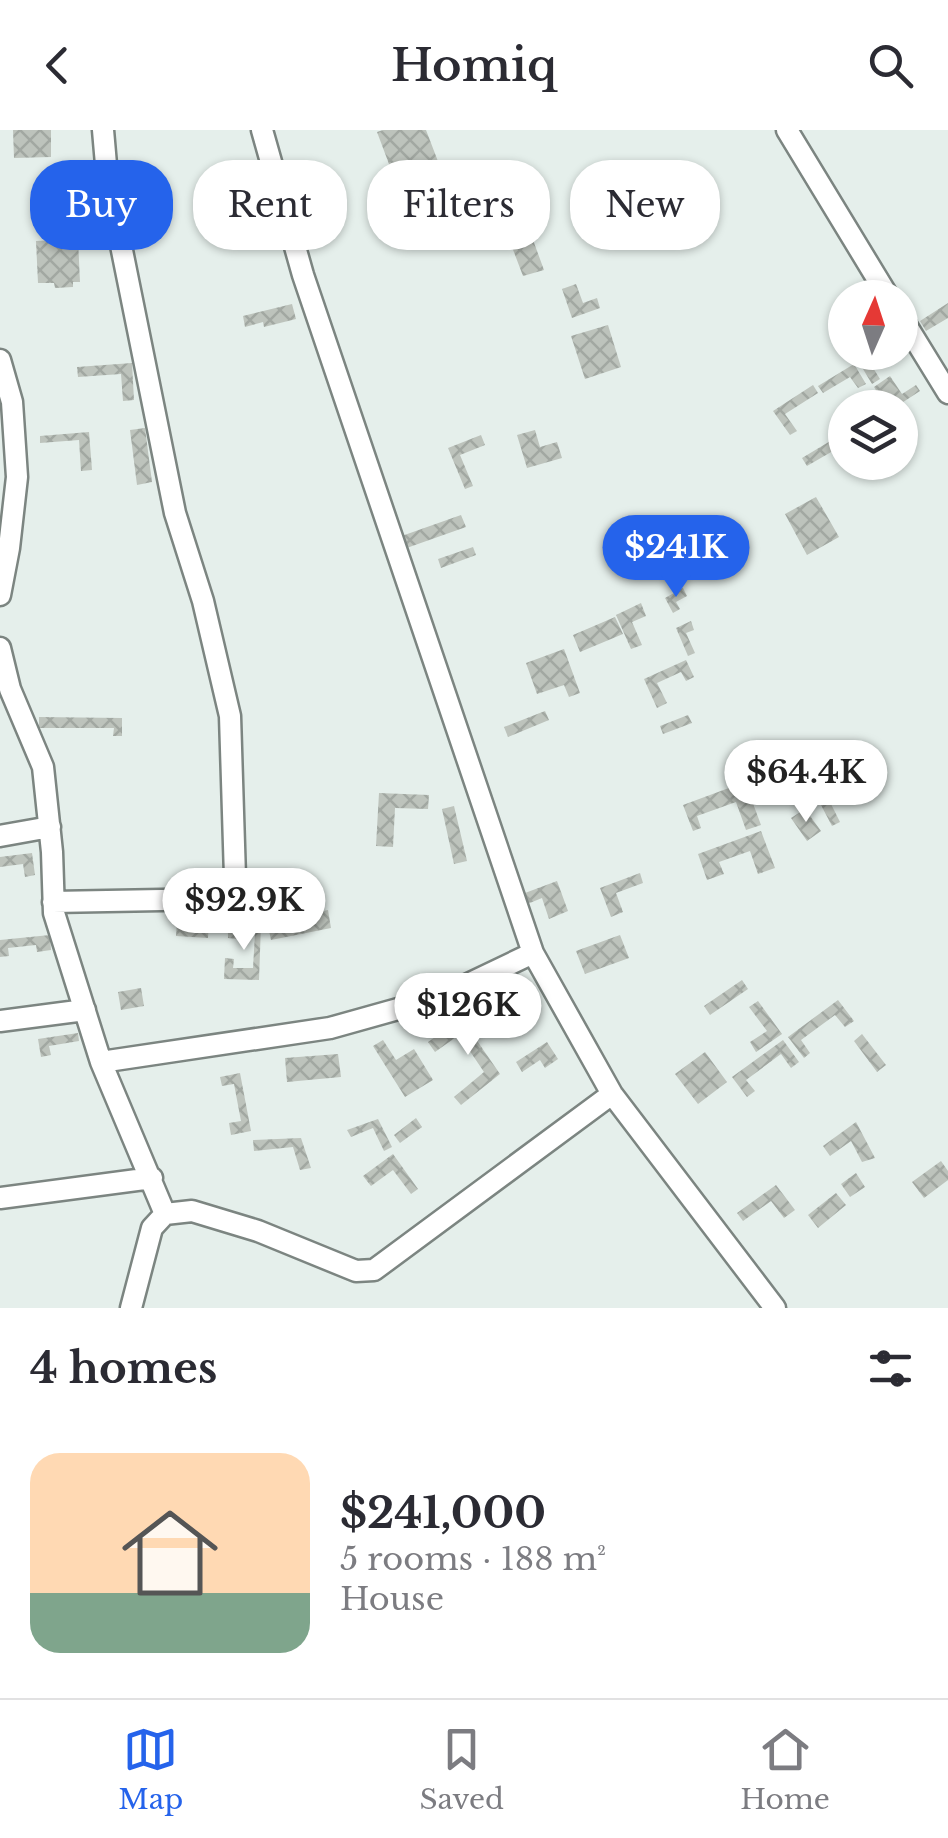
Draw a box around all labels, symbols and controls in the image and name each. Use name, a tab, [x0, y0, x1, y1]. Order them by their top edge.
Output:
text: Homiq	[391, 37, 557, 93]
icon: back	[30, 38, 85, 93]
icon: search	[863, 38, 918, 93]
chip: Buy	[30, 160, 173, 250]
chip: Rent	[193, 160, 347, 250]
chip: Filters	[367, 160, 550, 250]
chip: New	[570, 160, 720, 250]
north arrow	[828, 280, 918, 370]
map controls	[828, 280, 918, 480]
button: layers	[828, 390, 918, 480]
pin: $241K	[606, 515, 746, 600]
text: $241K	[625, 527, 727, 567]
pin: $64.4K	[725, 740, 887, 825]
text: $64.4K	[746, 752, 866, 792]
pin: $92.9K	[163, 868, 325, 953]
text: $92.9K	[184, 880, 304, 920]
pin: $126K	[398, 973, 538, 1058]
text: $126K	[416, 985, 520, 1025]
icon: filters	[863, 1341, 918, 1396]
text: 4 homes	[30, 1342, 217, 1394]
text: $241,000	[340, 1487, 546, 1539]
icon: home	[110, 1493, 230, 1613]
text: 5 rooms · 188 m²	[340, 1539, 606, 1579]
text: House	[340, 1579, 444, 1619]
tab: Map	[118, 1722, 183, 1817]
tab: Saved	[420, 1722, 504, 1817]
tab: Home	[740, 1722, 830, 1817]

